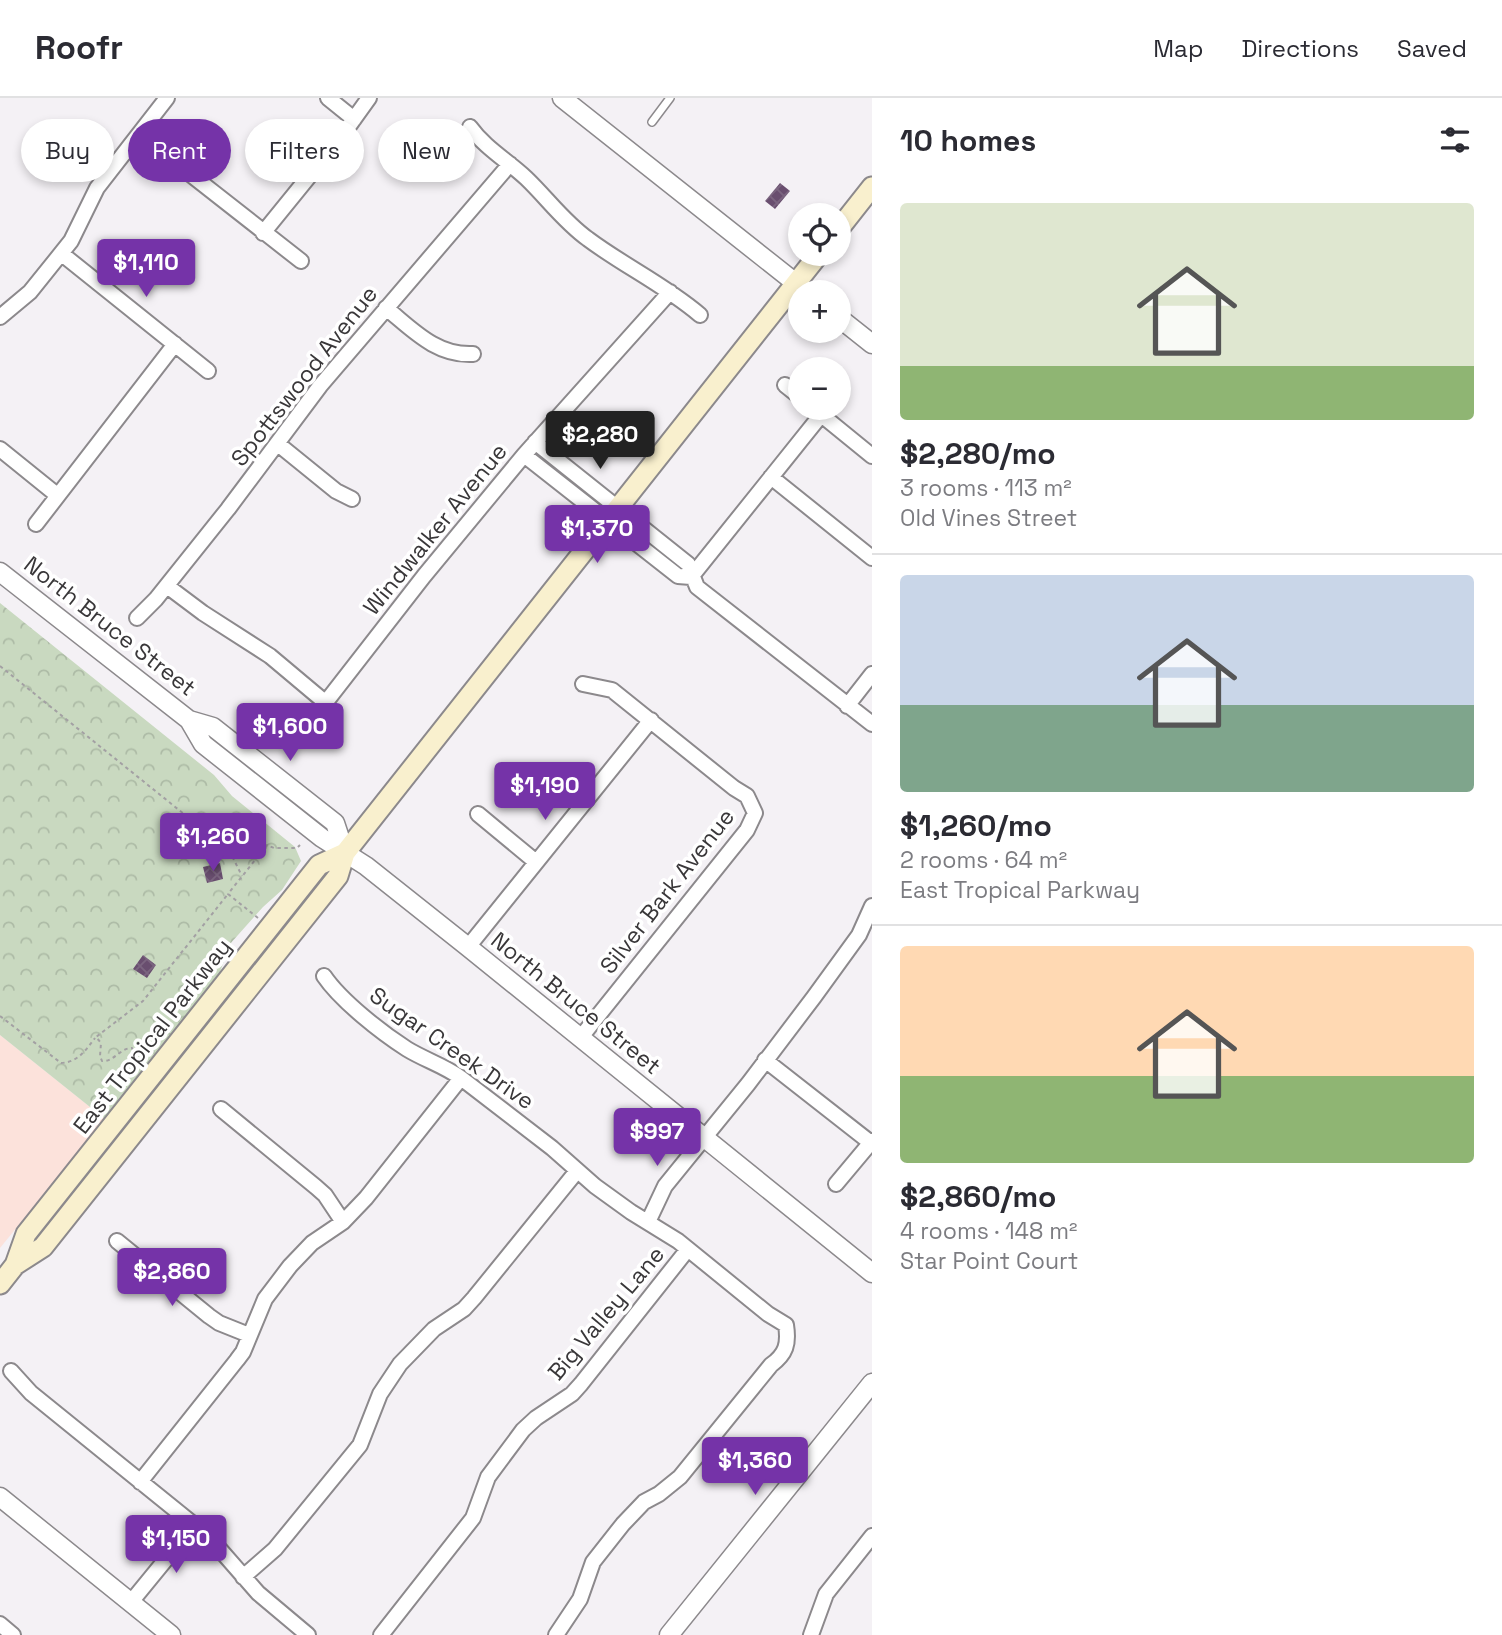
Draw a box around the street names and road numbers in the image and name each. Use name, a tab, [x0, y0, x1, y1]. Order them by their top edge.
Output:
street label: Spottswood Avenue	[224, 280, 384, 472]
street label: Windwalker Avenue	[356, 437, 514, 621]
street label: North Bruce Street	[18, 549, 202, 703]
street label: Silver Bark Avenue	[593, 802, 741, 980]
street label: North Bruce Street	[485, 925, 667, 1081]
street label: East Tropical Parkway	[66, 932, 238, 1140]
street label: Sugar Creek Drive	[364, 980, 540, 1116]
street label: Big Valley Lane	[541, 1240, 671, 1386]

